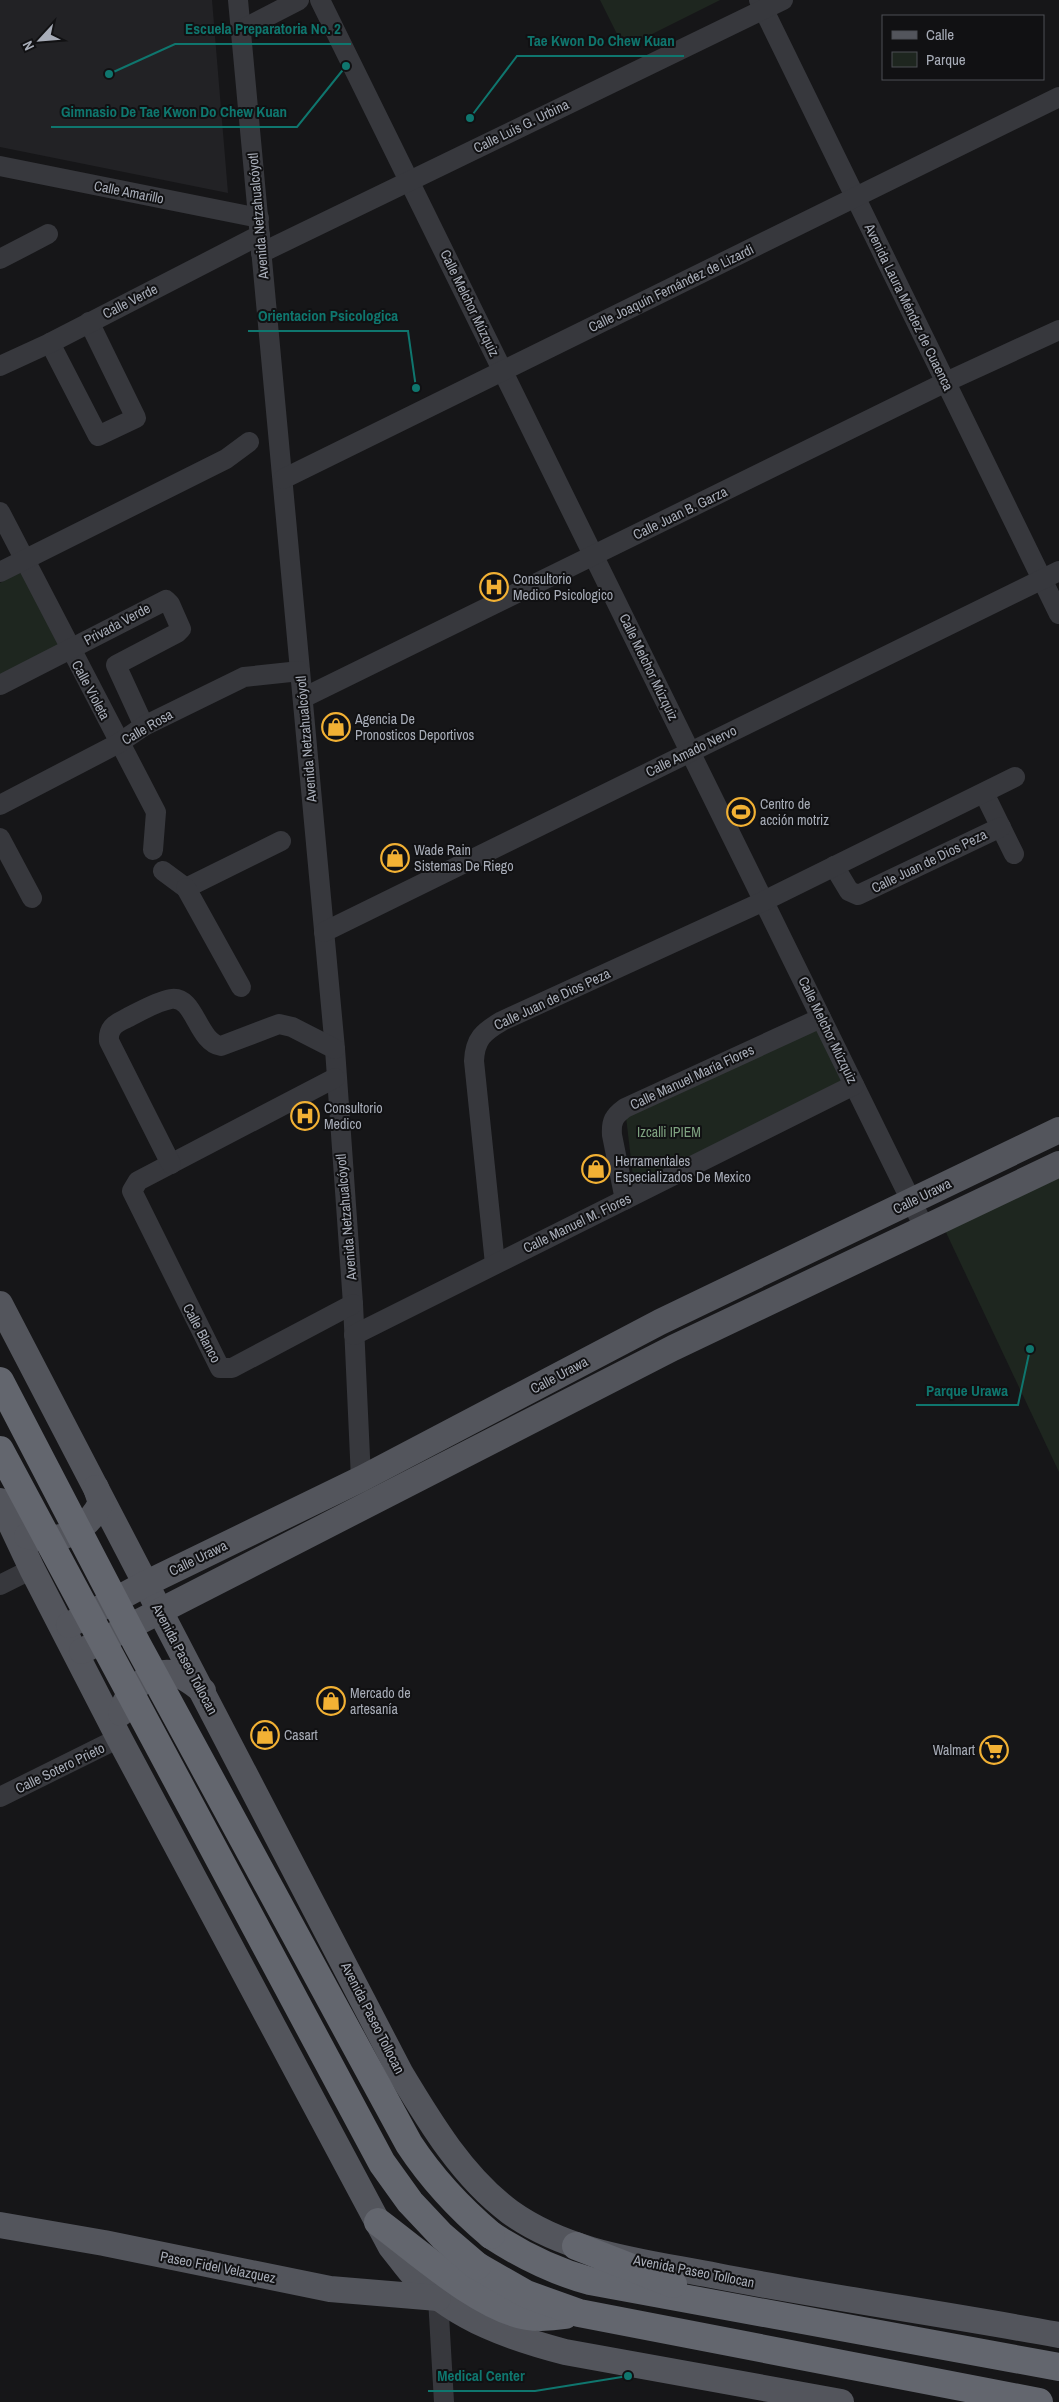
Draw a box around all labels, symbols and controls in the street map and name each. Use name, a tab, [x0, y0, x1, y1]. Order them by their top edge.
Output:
callout: Escuela Preparatoria No. 2	[175, 14, 351, 44]
north arrow	[15, 15, 65, 65]
legend	[882, 15, 1044, 80]
text: Escuela Preparatoria No. 2	[185, 18, 341, 39]
text: Calle	[926, 24, 954, 45]
callout: Tae Kwon Do Chew Kuan	[517, 26, 684, 56]
text: Tae Kwon Do Chew Kuan	[527, 30, 675, 51]
text: N	[18, 38, 38, 53]
text: Parque	[926, 49, 966, 70]
street label: Calle Luis G. Urbina	[470, 95, 572, 157]
callout: Gimnasio De Tae Kwon Do Chew Kuan	[51, 97, 297, 127]
text: Gimnasio De Tae Kwon Do Chew Kuan	[61, 101, 287, 122]
street label: Avenida Netzahualcóyotl	[244, 152, 273, 281]
street label: Calle Amarillo	[93, 176, 165, 208]
street label: Avenida Laura Méndez de Cuaenca	[860, 220, 958, 394]
street label: Calle Joaquín Fernández de Lizardi	[585, 240, 757, 336]
street label: Calle Melchor Múzquiz	[436, 247, 504, 360]
street label: Calle Verde	[99, 280, 161, 322]
callout: Orientacion Psicologica	[248, 301, 408, 331]
text: Orientacion Psicologica	[258, 305, 398, 326]
street label: Calle Juan B. Garza	[630, 482, 731, 544]
place label: Consultorio Medico Psicologico	[513, 570, 613, 604]
hospital icon: Consultorio Medico Psicologico	[479, 572, 509, 602]
street label: Privada Verde	[81, 599, 153, 649]
street label: Calle Melchor Múzquiz	[615, 611, 683, 724]
street label: Calle Violeta	[68, 657, 114, 723]
street label: Avenida Netzahualcóyotl	[292, 675, 321, 804]
street label: Calle Rosa	[118, 705, 176, 749]
place label: Agencia De Pronosticos Deportivos	[354, 710, 475, 744]
shop icon: Agencia De Pronosticos Deportivos	[321, 712, 351, 742]
street label: Calle Amado Nervo	[643, 721, 739, 781]
place label: Centro de acción motriz	[760, 795, 829, 829]
sports icon: Centro de acción motriz	[726, 797, 756, 827]
street label: Calle Juan de Dios Peza	[868, 825, 990, 897]
place label: Wade Rain Sistemas De Riego	[414, 841, 514, 875]
shop icon: Wade Rain Sistemas De Riego	[380, 843, 410, 873]
street label: Calle Juan de Dios Peza	[491, 964, 614, 1034]
street label: Calle Melchor Múzquiz	[794, 974, 862, 1087]
street label: Calle Manuel María Flores	[627, 1040, 757, 1114]
place label: Consultorio Medico	[324, 1099, 383, 1133]
hospital icon: Consultorio Medico	[290, 1101, 320, 1131]
park label: Izcalli IPIEM	[637, 1123, 701, 1141]
place label: Herramentales Especializados De Mexico	[615, 1152, 751, 1186]
street label: Avenida Netzahualcóyotl	[332, 1153, 361, 1282]
shop icon: Herramentales Especializados De Mexico	[581, 1154, 611, 1184]
street label: Calle Urawa	[890, 1174, 955, 1218]
street label: Calle Manuel M. Flores	[520, 1189, 634, 1257]
street label: Calle Blanco	[179, 1300, 225, 1366]
street label: Calle Urawa	[527, 1352, 591, 1398]
callout: Parque Urawa	[916, 1375, 1018, 1405]
text: Parque Urawa	[926, 1380, 1008, 1401]
street label: Calle Urawa	[166, 1536, 231, 1580]
street label: Avenida Paseo Tollocan	[148, 1600, 222, 1717]
place label: Mercado de artesanía	[350, 1684, 411, 1718]
shop icon: Mercado de artesanía	[316, 1686, 346, 1716]
shop icon: Casart	[250, 1720, 280, 1750]
place label: Casart	[284, 1726, 318, 1744]
supermarket icon: Walmart	[979, 1735, 1009, 1765]
street label: Calle Sotero Prieto	[12, 1739, 108, 1797]
place label: Walmart	[933, 1741, 975, 1759]
street label: Avenida Paseo Tollocan	[337, 1958, 409, 2077]
street label: Paseo Fidel Velazquez	[159, 2247, 278, 2287]
street label: Avenida Paseo Tollocan	[631, 2250, 756, 2292]
callout: Medical Center	[428, 2361, 535, 2391]
text: Medical Center	[437, 2365, 525, 2386]

